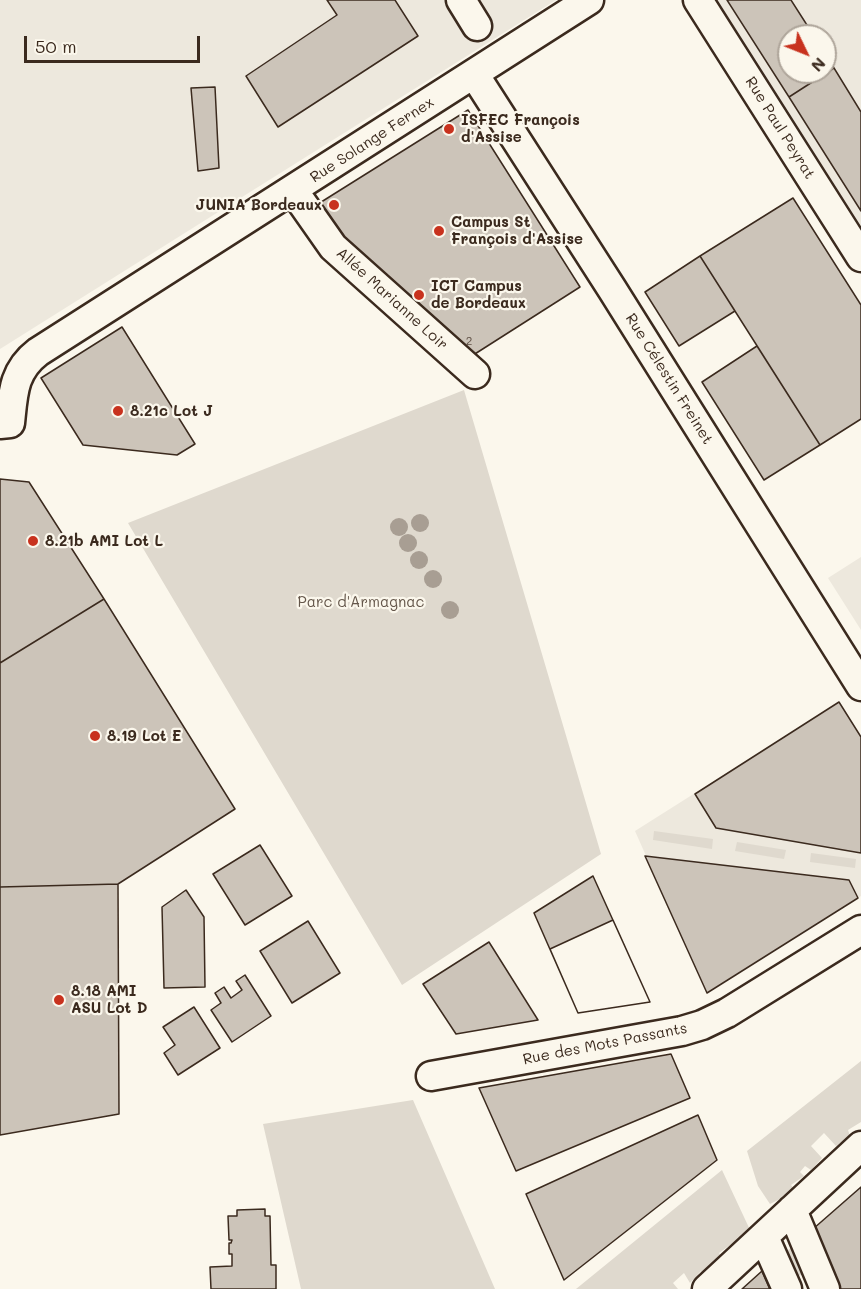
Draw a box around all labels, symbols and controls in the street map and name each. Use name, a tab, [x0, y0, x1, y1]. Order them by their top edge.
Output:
scale bar	[27, 24, 202, 62]
north arrow	[777, 24, 837, 84]
text: 50 m	[35, 34, 77, 58]
text: N	[807, 54, 831, 77]
street label: Rue Paul Peyrat	[741, 74, 819, 182]
street label: Rue Solange Fernex	[307, 93, 437, 187]
place label: ISFEC François d'Assise	[461, 111, 580, 146]
marker: ISFEC François d'Assise	[442, 122, 456, 136]
place label: JUNIA Bordeaux	[196, 196, 322, 214]
marker: JUNIA Bordeaux	[327, 198, 341, 212]
place label: Campus St François d'Assise	[451, 213, 583, 248]
marker: Campus St François d'Assise	[432, 224, 446, 238]
street label: Allée Marianne Loir	[333, 244, 451, 354]
place label: ICT Campus de Bordeaux	[431, 277, 526, 312]
marker: ICT Campus de Bordeaux	[412, 288, 426, 302]
street label: Rue Célestin Freinet	[621, 310, 717, 448]
house number: 2	[466, 334, 472, 348]
place label: 8.21c Lot J	[130, 402, 213, 420]
marker: 8.21c Lot J	[111, 404, 125, 418]
place label: 8.21b AMI Lot L	[45, 532, 163, 550]
marker: 8.21b AMI Lot L	[26, 534, 40, 548]
park label: Parc d'Armagnac	[298, 593, 424, 611]
place label: 8.19 Lot E	[107, 727, 181, 745]
marker: 8.19 Lot E	[88, 729, 102, 743]
place label: 8.18 AMI ASU Lot D	[71, 982, 147, 1017]
marker: 8.18 AMI ASU Lot D	[52, 993, 66, 1007]
street label: Rue des Mots Passants	[521, 1019, 689, 1069]

